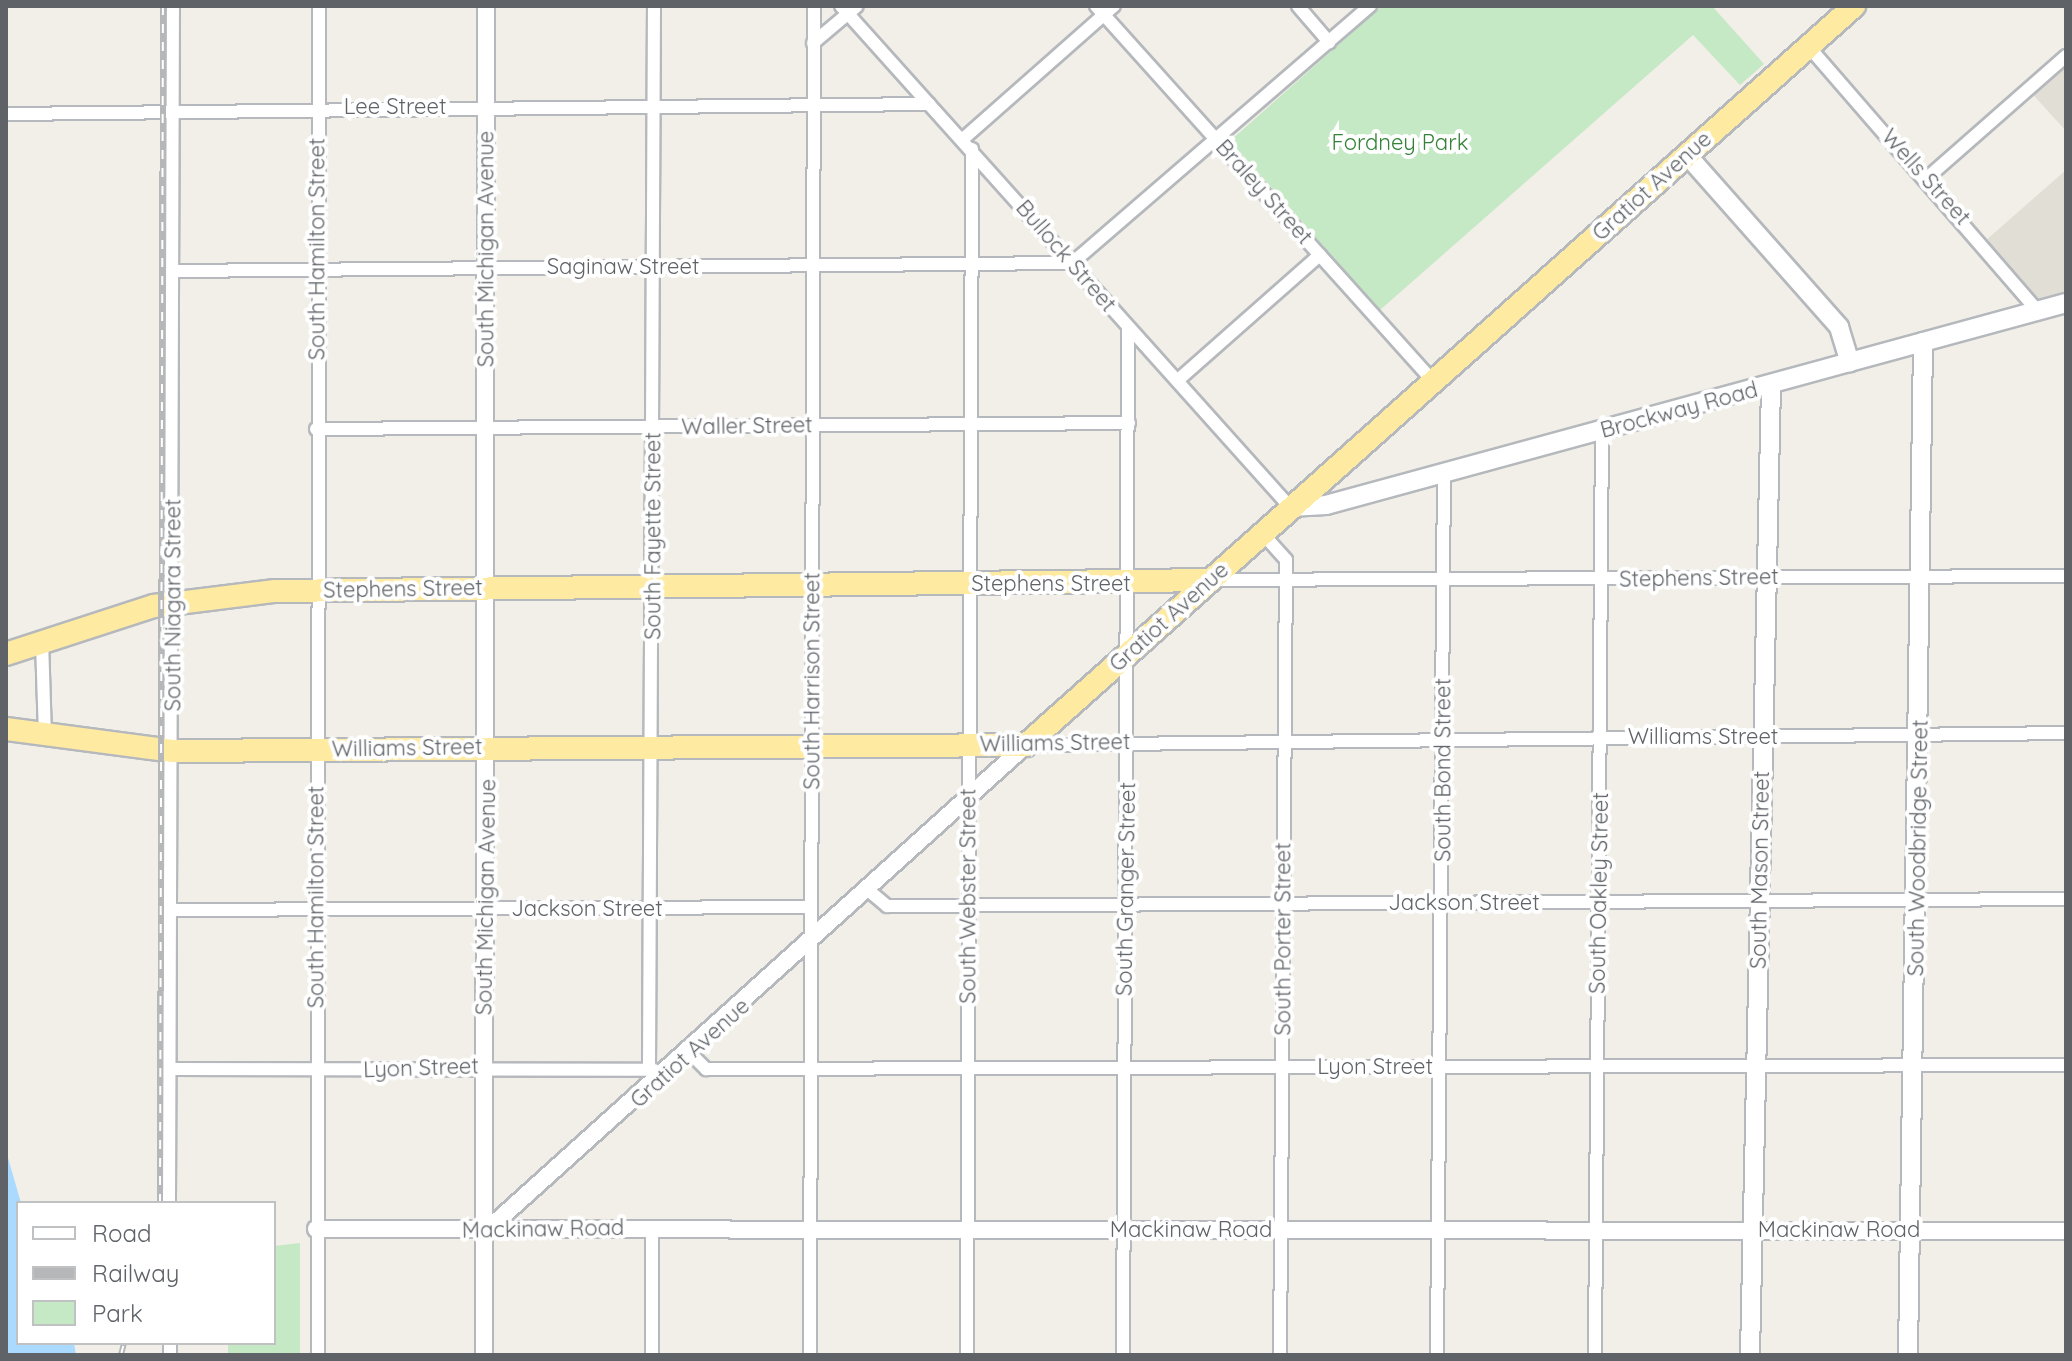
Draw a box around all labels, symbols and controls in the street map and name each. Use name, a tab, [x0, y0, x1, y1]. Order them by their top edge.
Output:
street label: Lee Street	[344, 94, 446, 120]
street label: Wells Street	[1876, 124, 1976, 230]
street label: Gratiot Avenue	[1587, 126, 1717, 246]
park label: Fordney Park	[1332, 130, 1468, 156]
street label: South Michigan Avenue	[473, 131, 499, 367]
street label: Braley Street	[1210, 134, 1318, 250]
street label: South Hamilton Street	[304, 138, 330, 360]
street label: Bullock Street	[1010, 195, 1122, 317]
street label: Saginaw Street	[547, 254, 699, 280]
street label: Brockway Road	[1597, 376, 1761, 444]
street label: Waller Street	[681, 412, 813, 440]
street label: South Fayette Street	[640, 432, 666, 640]
street label: South Niagara Street	[160, 499, 186, 711]
street label: Gratiot Avenue	[1104, 557, 1234, 677]
street label: Stephens Street	[1619, 563, 1779, 593]
street label: Stephens Street	[971, 571, 1131, 597]
street label: South Harrison Street	[799, 572, 825, 790]
street label: Stephens Street	[323, 574, 483, 604]
street label: South Bond Street	[1430, 678, 1456, 862]
street label: South Woodbridge Street	[1903, 719, 1933, 977]
street label: Williams Street	[1628, 724, 1778, 750]
street label: Williams Street	[979, 728, 1131, 758]
street label: Williams Street	[331, 733, 483, 763]
street label: South Mason Street	[1745, 771, 1775, 969]
street label: South Michigan Avenue	[471, 779, 501, 1015]
street label: South Granger Street	[1111, 782, 1141, 996]
street label: South Hamilton Street	[303, 786, 329, 1008]
street label: South Webster Street	[955, 788, 981, 1004]
street label: South Oakley Street	[1584, 792, 1614, 994]
street label: South Porter Street	[1270, 842, 1296, 1036]
street label: Jackson Street	[1388, 890, 1540, 916]
street label: Jackson Street	[511, 896, 663, 922]
street label: Gratiot Avenue	[625, 993, 755, 1113]
street label: Lyon Street	[363, 1053, 479, 1083]
street label: Lyon Street	[1317, 1054, 1433, 1080]
legend	[16, 1201, 276, 1345]
street label: Mackinaw Road	[462, 1214, 624, 1244]
street label: Mackinaw Road	[1110, 1217, 1272, 1243]
street label: Mackinaw Road	[1758, 1217, 1920, 1243]
text: Road	[92, 1218, 152, 1248]
text: Railway	[92, 1258, 179, 1288]
text: Park	[92, 1298, 143, 1328]

